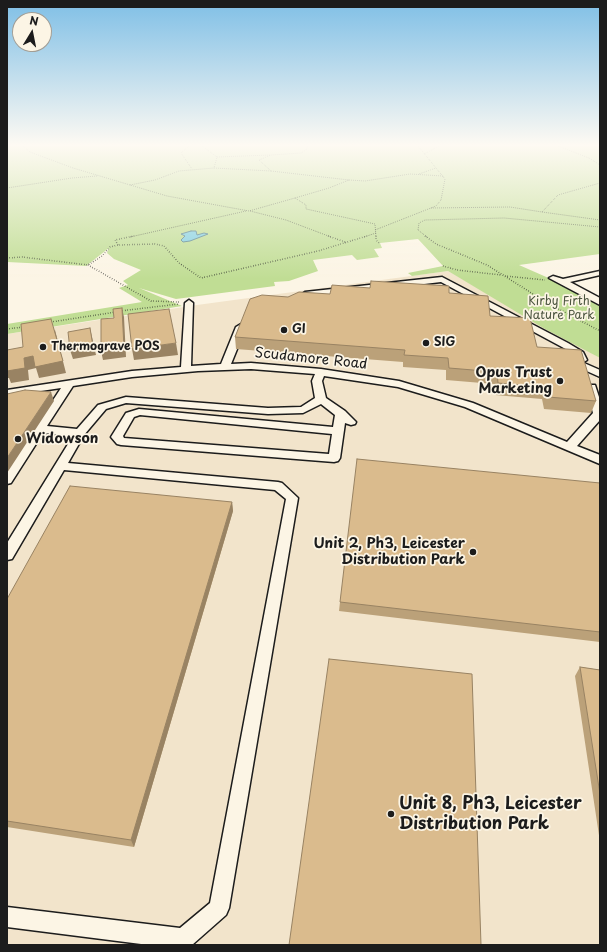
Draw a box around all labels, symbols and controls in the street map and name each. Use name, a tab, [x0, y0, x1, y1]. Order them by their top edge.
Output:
north arrow	[12, 12, 52, 52]
text: N	[28, 12, 40, 30]
park label: Kirby Firth Nature Park	[523, 295, 595, 323]
place label: GI	[292, 323, 306, 337]
marker: GI	[279, 325, 289, 335]
place label: SIG	[434, 336, 455, 350]
marker: SIG	[421, 338, 431, 348]
place label: Thermograve POS	[51, 340, 160, 354]
marker: Thermograve POS	[38, 342, 48, 352]
street label: Scudamore Road	[254, 345, 368, 373]
place label: Opus Trust Marketing	[476, 365, 552, 398]
marker: Opus Trust Marketing	[555, 376, 565, 386]
place label: Widowson	[26, 431, 98, 447]
marker: Widowson	[13, 434, 23, 444]
place label: Unit 2, Ph3, Leicester Distribution Park	[313, 536, 465, 568]
marker: Unit 2, Ph3, Leicester Distribution Park	[468, 547, 478, 557]
place label: Unit 8, Ph3, Leicester Distribution Park	[399, 794, 582, 834]
marker: Unit 8, Ph3, Leicester Distribution Park	[386, 809, 396, 819]

